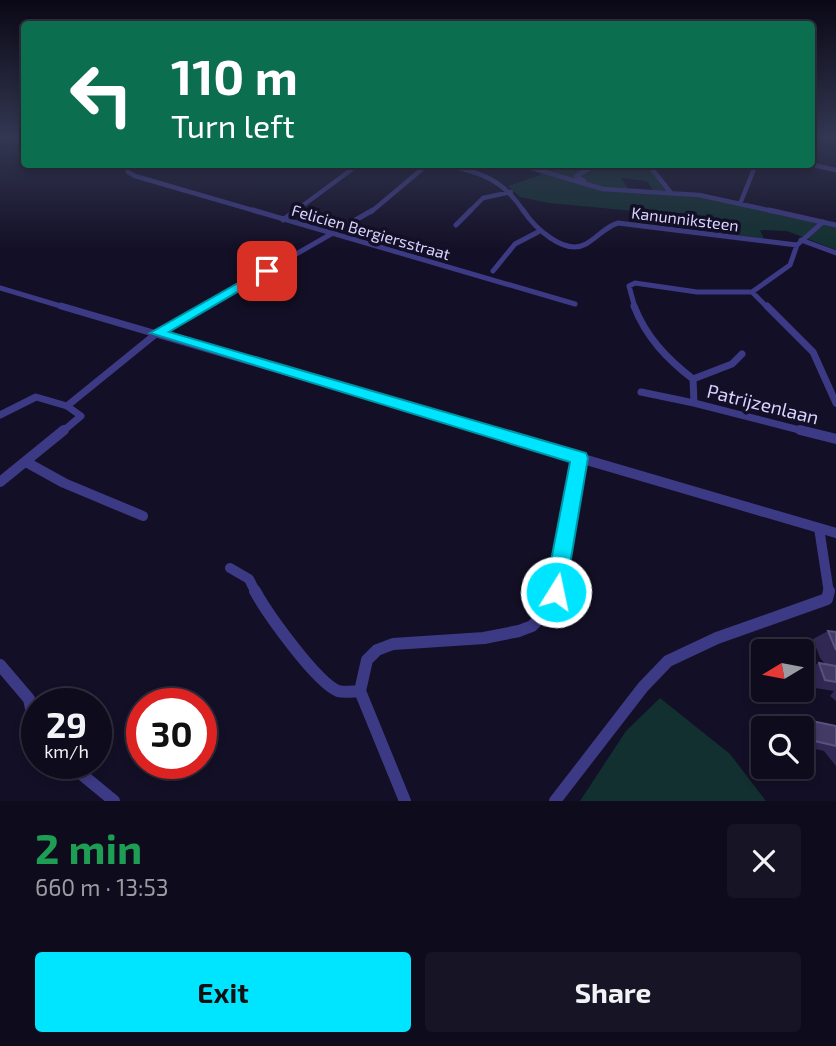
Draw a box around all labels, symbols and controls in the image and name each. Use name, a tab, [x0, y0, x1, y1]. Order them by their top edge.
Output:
text: 110 m	[171, 46, 298, 105]
icon: left	[56, 49, 147, 140]
text: Turn left	[171, 106, 295, 144]
street label: Felicien Bergiersstraat	[290, 200, 453, 263]
street label: Kanunniksteen	[630, 202, 740, 235]
pin	[237, 241, 297, 301]
icon: arrive	[248, 252, 286, 290]
street label: Patrijzenlaan	[705, 379, 821, 429]
position arrow	[519, 555, 593, 629]
north arrow	[751, 639, 814, 702]
map controls	[751, 639, 814, 779]
speed limit sign: 30	[126, 688, 217, 779]
text: 29	[46, 703, 87, 745]
button: search	[751, 716, 814, 779]
text: km/h	[44, 740, 89, 762]
text: 2 min	[35, 822, 142, 872]
button: close	[727, 824, 801, 898]
text: 660 m · 13:53	[35, 873, 169, 901]
button: Exit	[35, 952, 411, 1032]
button: Share	[425, 952, 801, 1032]

